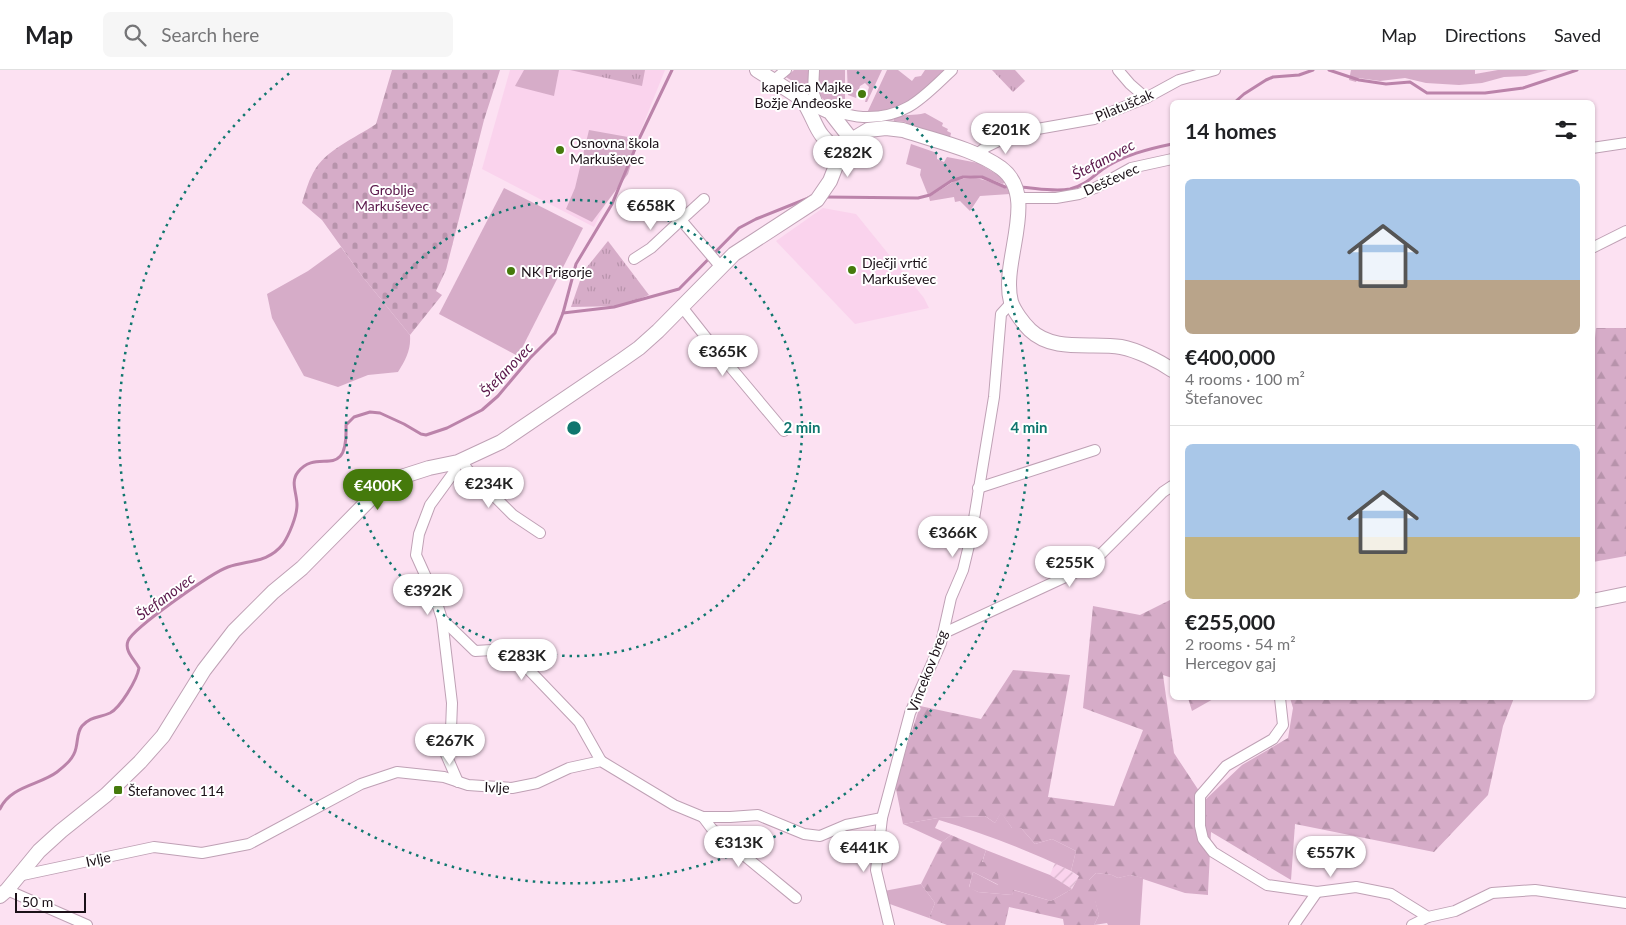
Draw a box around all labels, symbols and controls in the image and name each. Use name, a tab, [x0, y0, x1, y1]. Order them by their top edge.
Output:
search box	[103, 12, 453, 57]
text: Map	[25, 20, 73, 49]
icon: search	[121, 21, 149, 49]
text: Search here	[161, 23, 259, 46]
text: Map	[1381, 24, 1417, 46]
text: Directions	[1445, 24, 1526, 46]
text: Saved	[1554, 24, 1601, 46]
place label: kapelica Majke Božje Anđeoske	[754, 78, 852, 111]
street label: Pilatuščak	[1092, 85, 1156, 125]
marker: kapelica Majke Božje Anđeoske	[856, 88, 868, 100]
pin: €201K	[971, 112, 1041, 155]
icon: filters	[1552, 116, 1580, 144]
text: 14 homes	[1185, 118, 1276, 143]
text: €201K	[982, 119, 1030, 138]
place label: Osnovna škola Markuševec	[570, 134, 659, 167]
water label: Štefanovec	[1069, 135, 1137, 183]
pin: €282K	[813, 136, 883, 178]
text: €282K	[824, 142, 872, 161]
marker: Osnovna škola Markuševec	[554, 144, 566, 156]
street label: Deščevec	[1081, 159, 1142, 199]
park label: Groblje Markuševec	[355, 181, 429, 214]
pin: €658K	[616, 189, 686, 231]
text: €658K	[627, 195, 675, 214]
icon: home	[1338, 211, 1428, 301]
place label: Dječji vrtić Markuševec	[862, 254, 936, 287]
place label: NK Prigorje	[521, 263, 592, 280]
marker: Dječji vrtić Markuševec	[846, 264, 858, 276]
marker: NK Prigorje	[505, 265, 517, 277]
pin: €365K	[688, 334, 758, 377]
water label: Štefanovec	[476, 338, 536, 400]
text: €365K	[699, 341, 747, 360]
text: €400,000	[1185, 344, 1275, 369]
text: 4 rooms · 100 m²	[1185, 369, 1305, 388]
text: Štefanovec	[1185, 388, 1263, 407]
text: 2 min	[783, 418, 821, 436]
text: 4 min	[1010, 418, 1048, 436]
centre of rings	[565, 419, 583, 437]
pin: €234K	[454, 466, 524, 509]
pin: €400K	[343, 468, 413, 511]
text: €234K	[465, 473, 513, 492]
text: €400K	[354, 475, 402, 494]
icon: home	[1338, 477, 1428, 567]
pin: €366K	[918, 516, 988, 558]
text: €366K	[929, 522, 977, 541]
pin: €255K	[1035, 546, 1105, 588]
text: €255K	[1046, 552, 1094, 571]
water label: Štefanovec	[132, 569, 198, 623]
pin: €392K	[393, 574, 463, 616]
text: €392K	[404, 580, 452, 599]
text: €255,000	[1185, 609, 1275, 634]
street label: Vincekov breg	[904, 627, 950, 715]
text: 2 rooms · 54 m²	[1185, 634, 1296, 653]
pin: €283K	[487, 638, 557, 681]
text: €283K	[498, 645, 546, 664]
text: Hercegov gaj	[1185, 653, 1276, 672]
pin: €267K	[415, 724, 485, 766]
text: €267K	[426, 730, 474, 749]
street label: Ivlje	[484, 778, 510, 796]
place label: Štefanovec 114	[128, 782, 224, 799]
marker: Štefanovec 114	[112, 784, 124, 796]
pin: €313K	[704, 826, 774, 868]
pin: €441K	[829, 830, 899, 873]
text: €313K	[715, 832, 763, 851]
pin: €557K	[1296, 836, 1366, 878]
text: €441K	[840, 837, 888, 856]
text: €557K	[1307, 842, 1355, 861]
street label: Ivlje	[84, 848, 112, 870]
scale bar	[15, 890, 86, 913]
text: 50 m	[22, 893, 53, 910]

